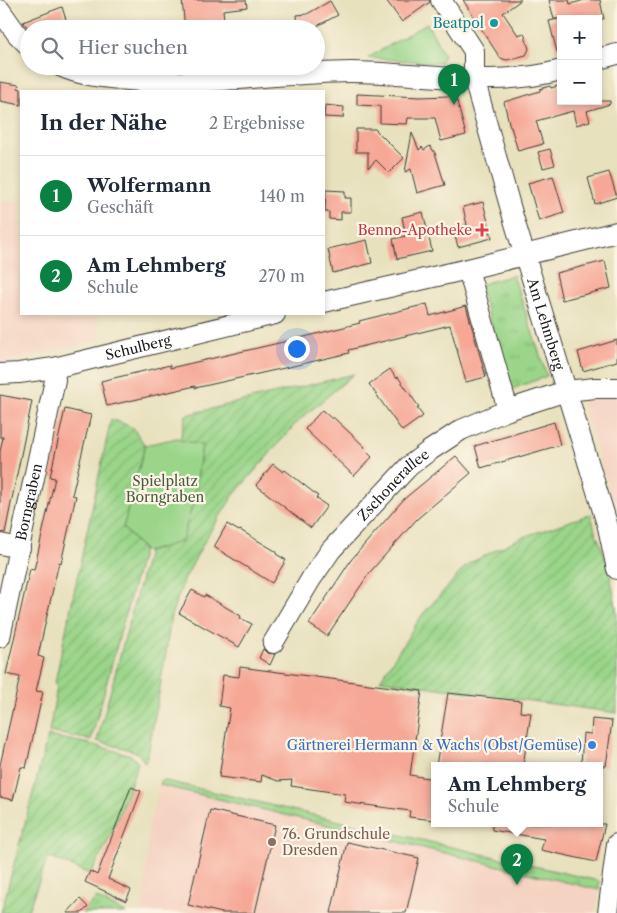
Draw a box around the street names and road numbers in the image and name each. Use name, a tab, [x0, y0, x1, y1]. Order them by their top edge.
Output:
street label: Am Lehmberg	[523, 275, 569, 373]
street label: Schulberg	[104, 331, 173, 364]
street label: Zschonerallee	[354, 445, 433, 524]
street label: Borngraben	[12, 461, 46, 542]

